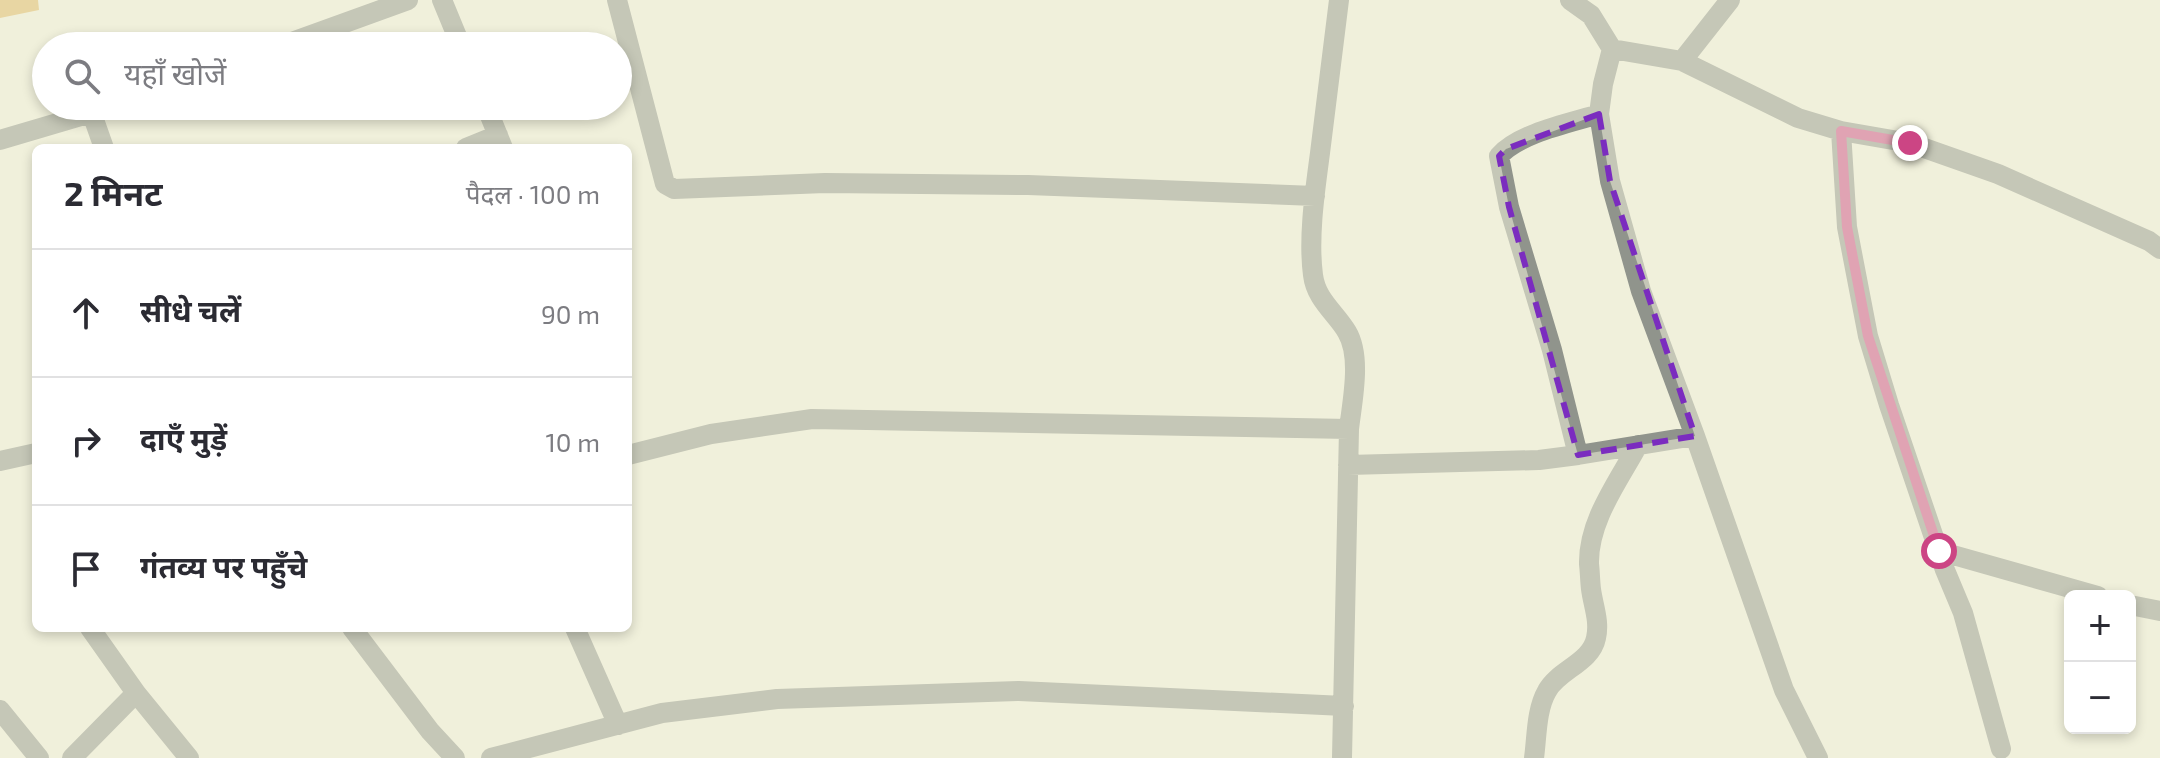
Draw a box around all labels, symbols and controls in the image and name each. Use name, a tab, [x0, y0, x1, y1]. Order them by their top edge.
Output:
search box	[32, 32, 632, 120]
icon: search	[60, 54, 104, 98]
text: यहाँ खोजें	[124, 55, 226, 91]
route end	[1892, 125, 1928, 161]
text: 2 मिनट	[64, 172, 162, 213]
text: पैदल · 100 m	[466, 178, 600, 209]
icon: ahead	[64, 291, 108, 335]
text: सीधे चलें	[140, 292, 241, 328]
text: 90 m	[541, 298, 600, 329]
icon: right	[64, 419, 108, 463]
text: दाएँ मुड़ें	[140, 420, 227, 456]
text: 10 m	[545, 426, 600, 457]
route start	[1921, 533, 1957, 569]
icon: arrive	[64, 547, 108, 591]
text: गंतव्य पर पहुँचे	[140, 548, 307, 584]
map controls	[2064, 590, 2136, 734]
button: +	[2064, 590, 2136, 662]
button: −	[2064, 662, 2136, 734]

